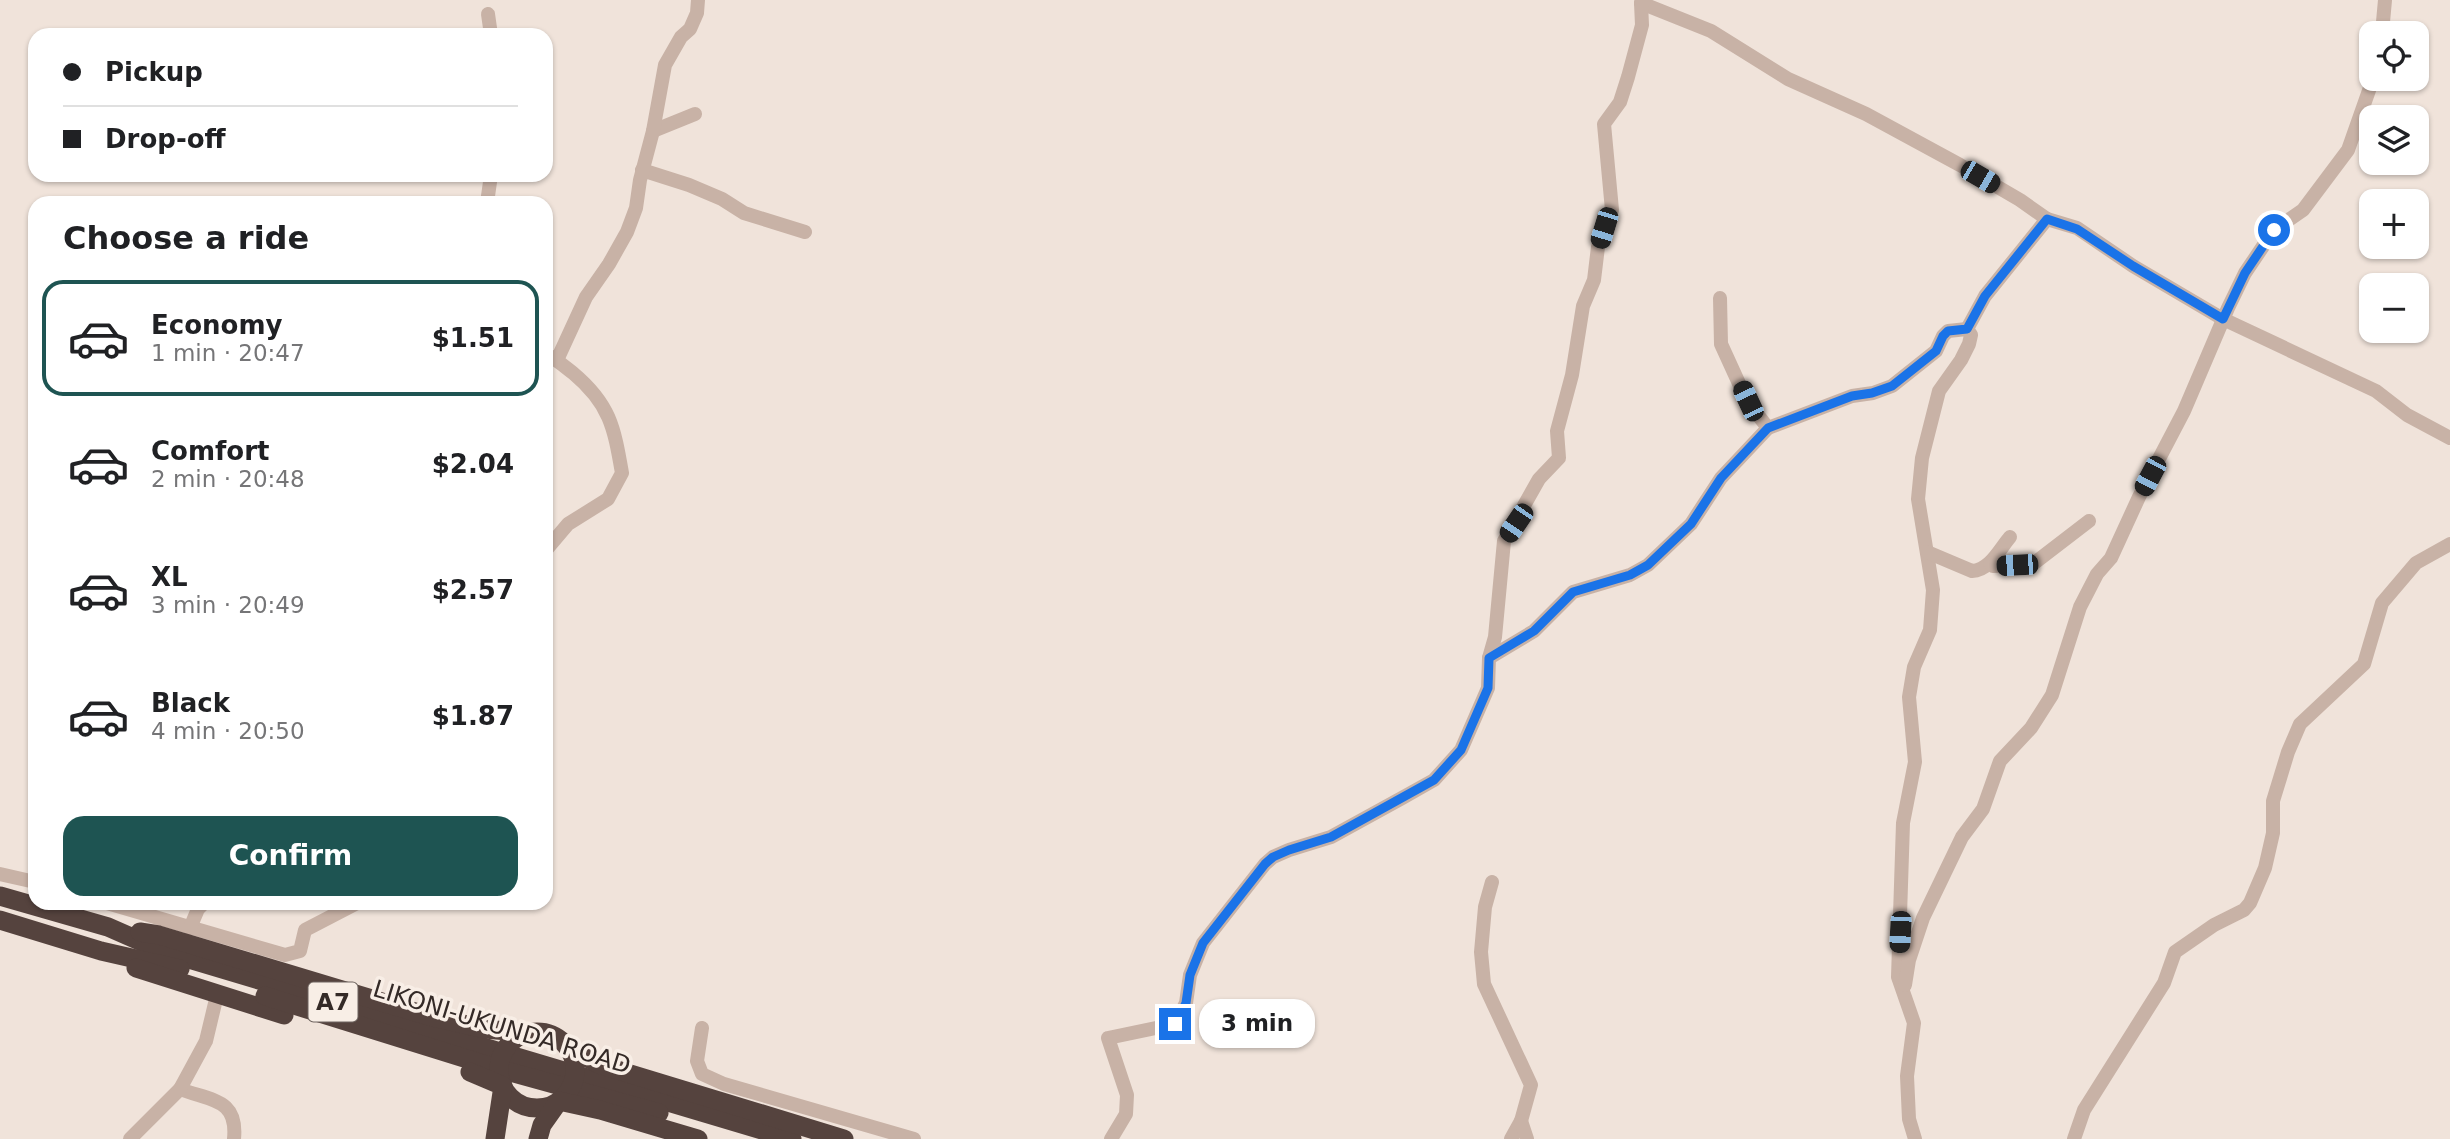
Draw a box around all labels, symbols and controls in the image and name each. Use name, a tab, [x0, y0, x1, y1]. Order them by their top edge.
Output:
map controls	[2359, 21, 2429, 343]
button: locate	[2359, 21, 2429, 91]
text: Pickup	[105, 57, 203, 87]
button: layers	[2359, 105, 2429, 175]
text: Drop-off	[105, 124, 226, 154]
car	[1957, 157, 2004, 197]
button: +	[2359, 189, 2429, 259]
car	[1588, 205, 1621, 251]
route start	[2258, 214, 2290, 246]
text: Choose a ride	[63, 219, 309, 257]
button: −	[2359, 273, 2429, 343]
icon: car	[67, 307, 130, 370]
text: Economy	[151, 310, 282, 340]
text: $1.51	[432, 323, 514, 353]
text: 1 min · 20:47	[151, 340, 305, 366]
car	[1730, 378, 1767, 424]
icon: car	[67, 433, 130, 496]
text: Comfort	[151, 436, 269, 466]
text: $2.04	[432, 449, 514, 479]
car	[2131, 453, 2170, 499]
text: 2 min · 20:48	[151, 466, 305, 492]
car	[1496, 500, 1537, 546]
car	[1996, 553, 2039, 577]
icon: car	[67, 559, 130, 622]
text: XL	[151, 562, 188, 592]
text: $2.57	[432, 575, 514, 605]
text: 3 min · 20:49	[151, 592, 305, 618]
icon: car	[67, 685, 130, 748]
text: Black	[151, 688, 230, 718]
text: $1.87	[432, 701, 514, 731]
text: 4 min · 20:50	[151, 718, 305, 744]
button: Confirm	[63, 816, 518, 896]
car	[1889, 910, 1912, 954]
street label: LIKONI-UKUNDA ROAD	[370, 974, 634, 1080]
road number: A7	[308, 982, 358, 1021]
callout: 3 min	[1200, 1000, 1315, 1048]
route end	[1159, 1008, 1191, 1040]
text: 3 min	[1221, 1010, 1293, 1036]

